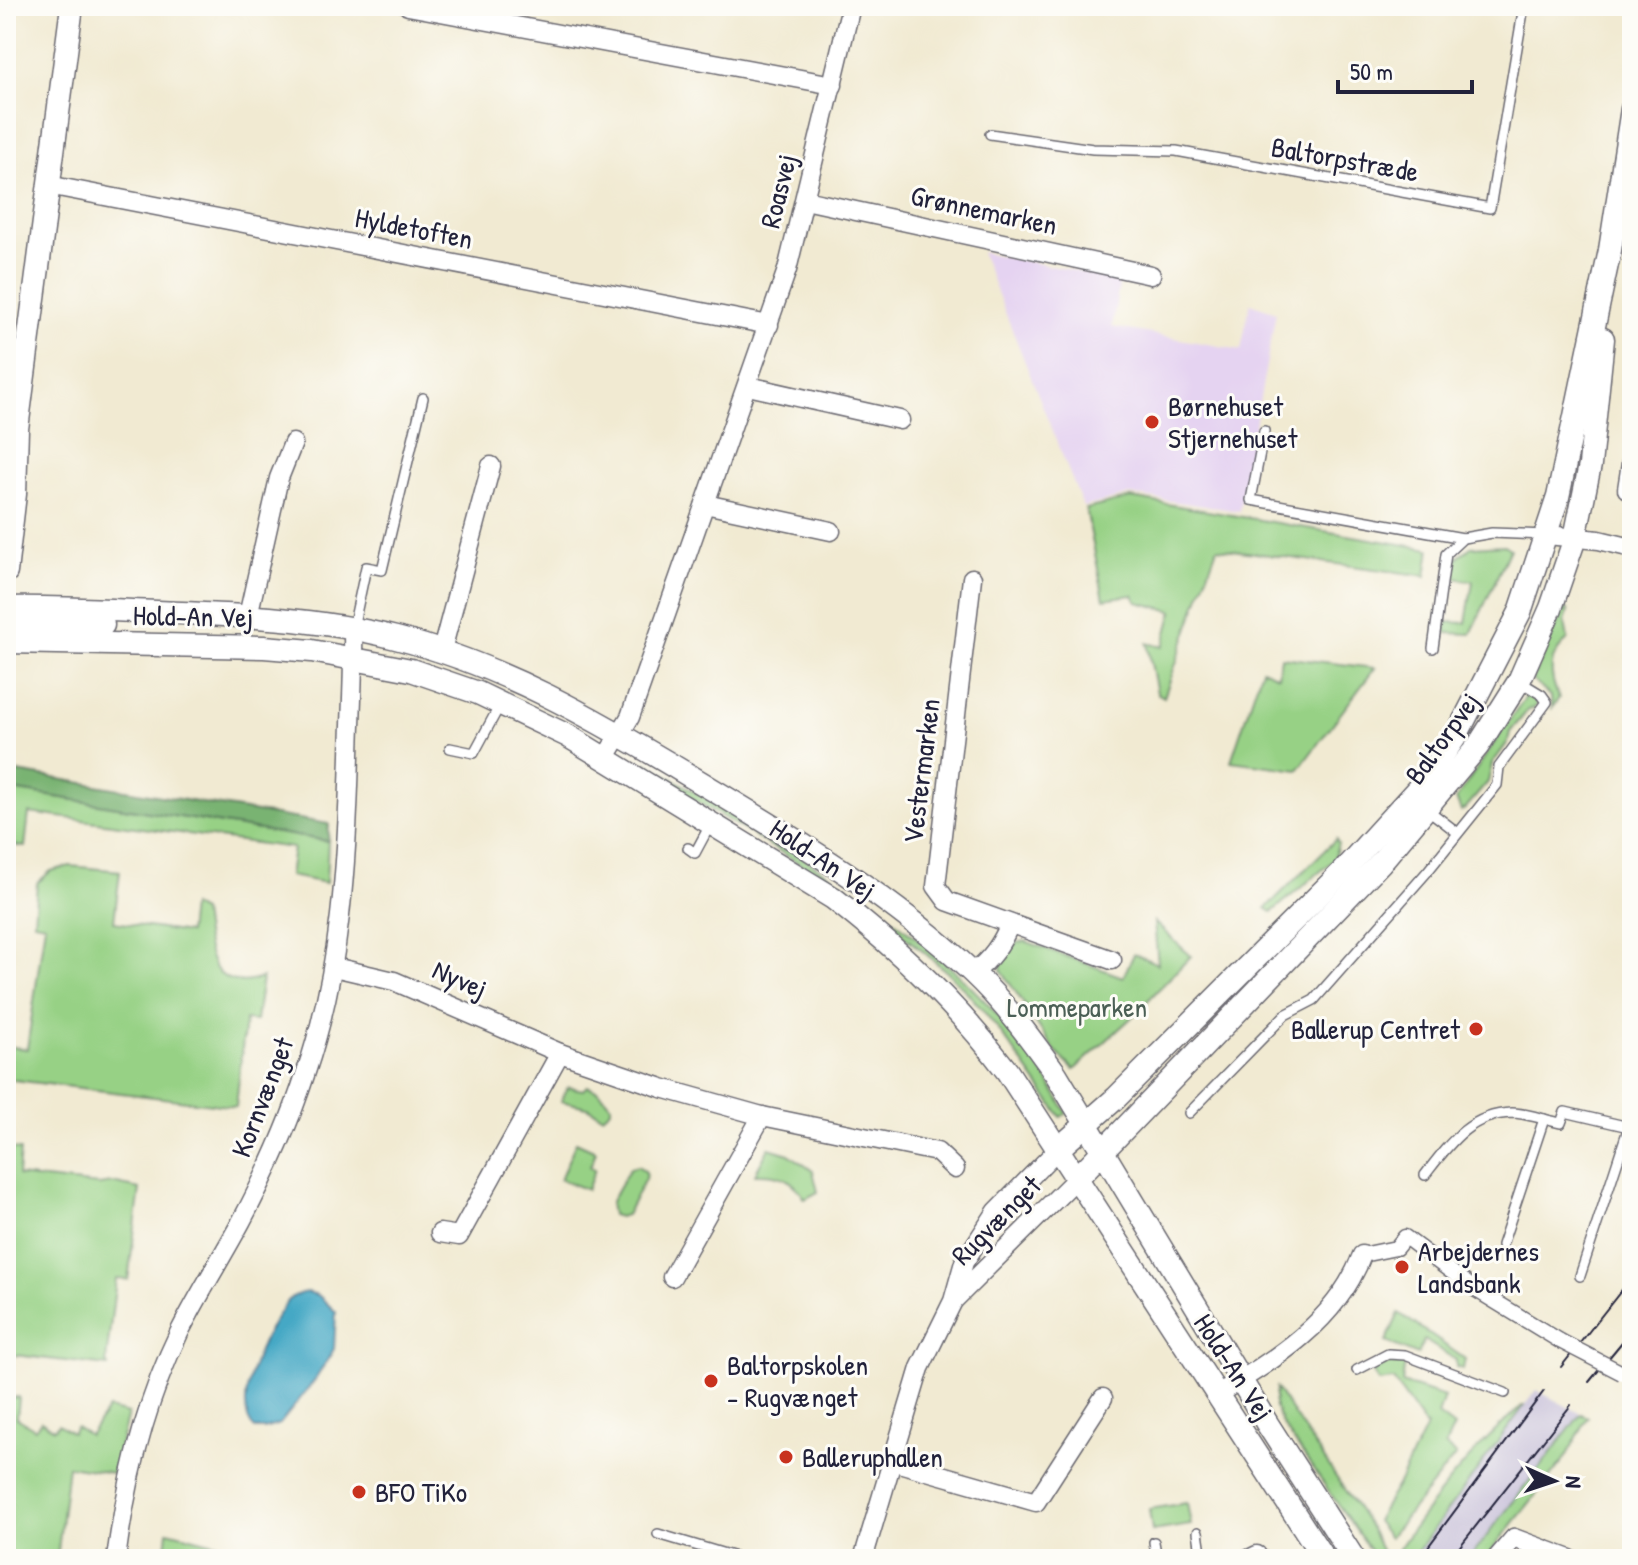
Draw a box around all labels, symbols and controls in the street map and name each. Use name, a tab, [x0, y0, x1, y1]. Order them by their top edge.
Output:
scale bar	[1338, 44, 1472, 94]
text: 50 m	[1350, 55, 1393, 87]
street label: Baltorpstræde	[1269, 127, 1421, 191]
street label: Roasvej	[751, 150, 805, 232]
street label: Grønnemarken	[907, 176, 1061, 244]
street label: Hyldetoften	[352, 198, 476, 258]
place label: Børnehuset Stjernehuset	[1168, 387, 1298, 457]
marker: Børnehuset Stjernehuset	[1143, 413, 1161, 431]
street label: Hold-An Vej	[133, 596, 253, 636]
street label: Baltorpvej	[1396, 684, 1488, 792]
street label: Vestermarken	[893, 697, 949, 845]
street label: Hold-An Vej	[763, 810, 883, 908]
street label: Nyvej	[427, 950, 493, 1008]
park label: Lommeparken	[1007, 988, 1147, 1026]
place label: Ballerup Centret	[1291, 1010, 1460, 1048]
marker: Ballerup Centret	[1467, 1020, 1485, 1038]
street label: Kornvænget	[222, 1031, 302, 1162]
street label: Rugvænget	[943, 1167, 1049, 1273]
place label: Arbejdernes Landsbank	[1418, 1232, 1539, 1302]
marker: Arbejdernes Landsbank	[1393, 1258, 1411, 1276]
street label: Hold-An Vej	[1185, 1306, 1283, 1428]
place label: Baltorpskolen - Rugvænget	[727, 1346, 868, 1416]
marker: Baltorpskolen - Rugvænget	[702, 1372, 720, 1390]
place label: Balleruphallen	[802, 1438, 943, 1476]
north arrow	[1514, 1441, 1594, 1521]
marker: Balleruphallen	[777, 1448, 795, 1466]
place label: BFO TiKo	[375, 1473, 467, 1511]
text: N	[1559, 1475, 1589, 1489]
marker: BFO TiKo	[350, 1483, 368, 1501]

